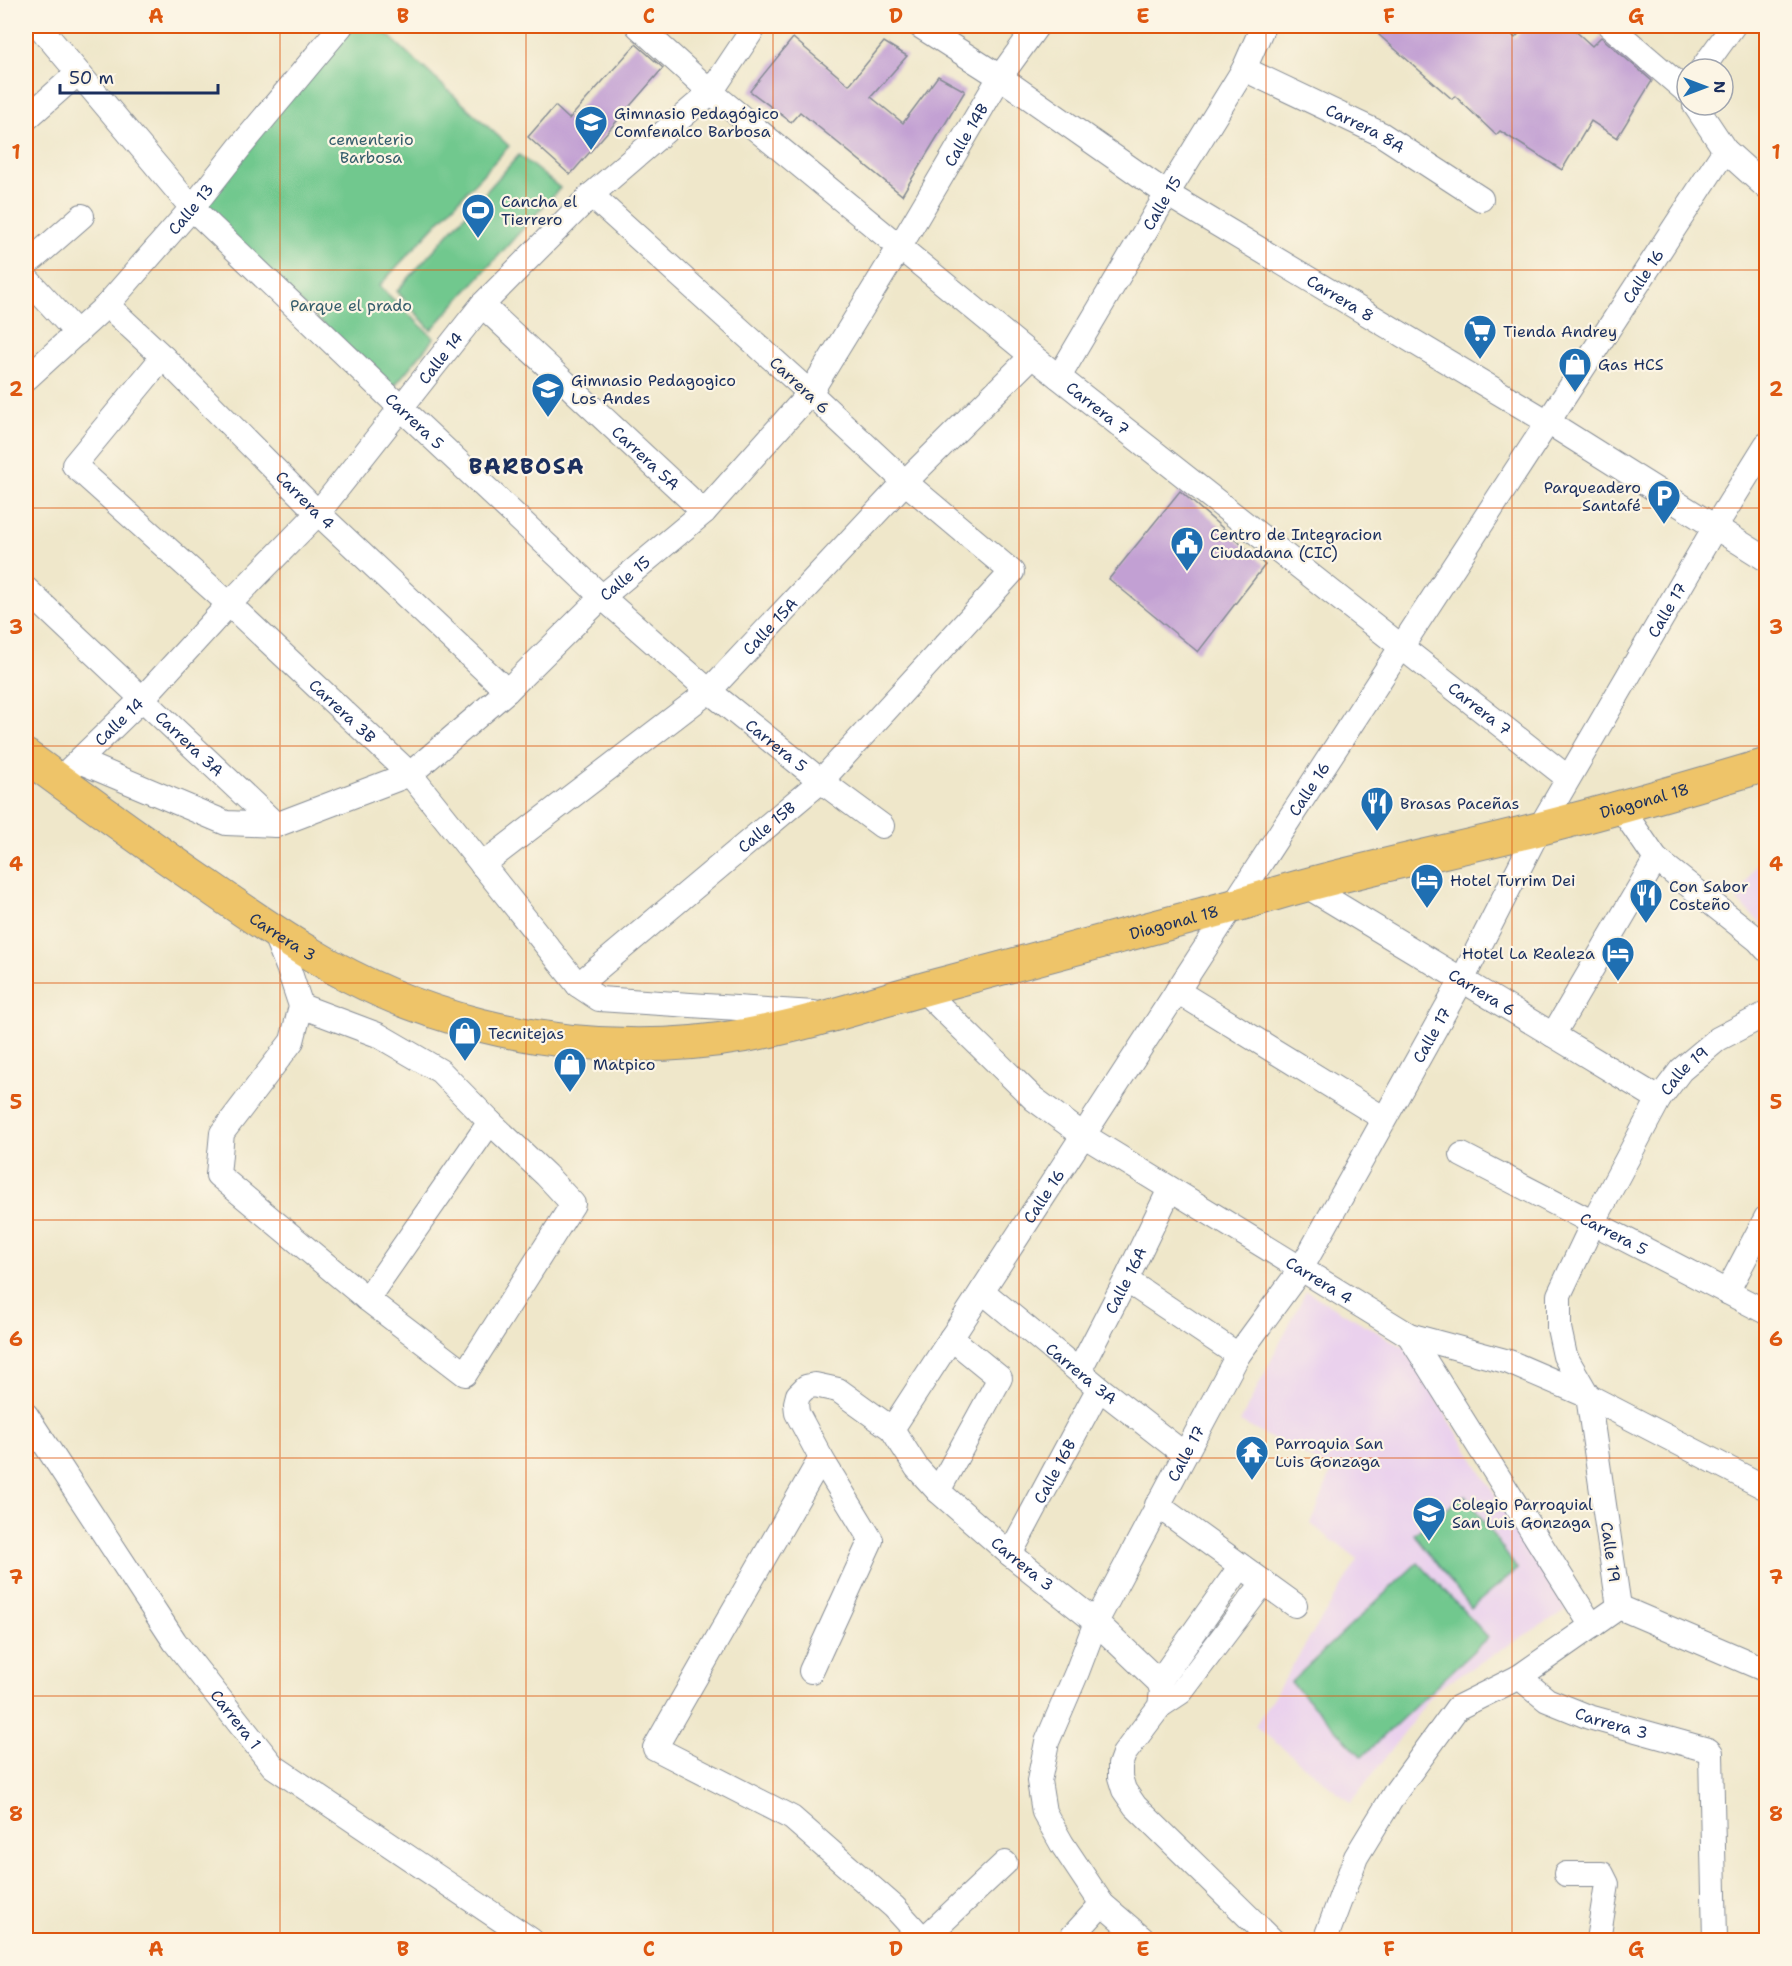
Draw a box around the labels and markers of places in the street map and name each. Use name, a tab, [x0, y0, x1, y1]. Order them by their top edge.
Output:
place label: Gimnasio Pedagógico Comfenalco Barbosa	[614, 103, 779, 142]
school or university icon: Gimnasio Pedagógico Comfenalco Barbosa	[573, 104, 609, 151]
place label: Cancha el Tierrero	[501, 191, 577, 230]
sports icon: Cancha el Tierrero	[460, 192, 496, 239]
supermarket icon: Tienda Andrey	[1462, 313, 1498, 360]
place label: Tienda Andrey	[1503, 321, 1617, 342]
shop icon: Gas HCS	[1557, 346, 1593, 393]
place label: Gas HCS	[1598, 354, 1664, 375]
place label: Gimnasio Pedagogico Los Andes	[571, 370, 736, 409]
school or university icon: Gimnasio Pedagogico Los Andes	[530, 371, 566, 418]
place label: Parqueadero Santafé	[1544, 477, 1641, 516]
parking icon: Parqueadero Santafé	[1646, 478, 1682, 525]
place label: Centro de Integracion Ciudadana (CIC)	[1210, 524, 1382, 563]
public building icon: Centro de Integracion Ciudadana (CIC)	[1169, 525, 1205, 572]
restaurant icon: Brasas Paceñas	[1359, 785, 1395, 832]
place label: Brasas Paceñas	[1400, 793, 1520, 814]
hotel icon: Hotel Turrim Dei	[1409, 862, 1445, 909]
place label: Hotel Turrim Dei	[1450, 870, 1576, 891]
place label: Con Sabor Costeño	[1669, 876, 1748, 915]
restaurant icon: Con Sabor Costeño	[1628, 877, 1664, 924]
hotel icon: Hotel La Realeza	[1600, 935, 1636, 982]
place label: Hotel La Realeza	[1462, 943, 1595, 964]
shop icon: Tecnitejas	[447, 1015, 483, 1062]
place label: Tecnitejas	[488, 1023, 564, 1044]
shop icon: Matpico	[552, 1046, 588, 1093]
place label: Matpico	[593, 1054, 655, 1075]
place label: Parroquia San Luis Gonzaga	[1275, 1433, 1384, 1472]
temple icon: Parroquia San Luis Gonzaga	[1234, 1434, 1270, 1481]
place label: Colegio Parroquial San Luis Gonzaga	[1452, 1494, 1593, 1533]
school or university icon: Colegio Parroquial San Luis Gonzaga	[1411, 1495, 1447, 1542]

